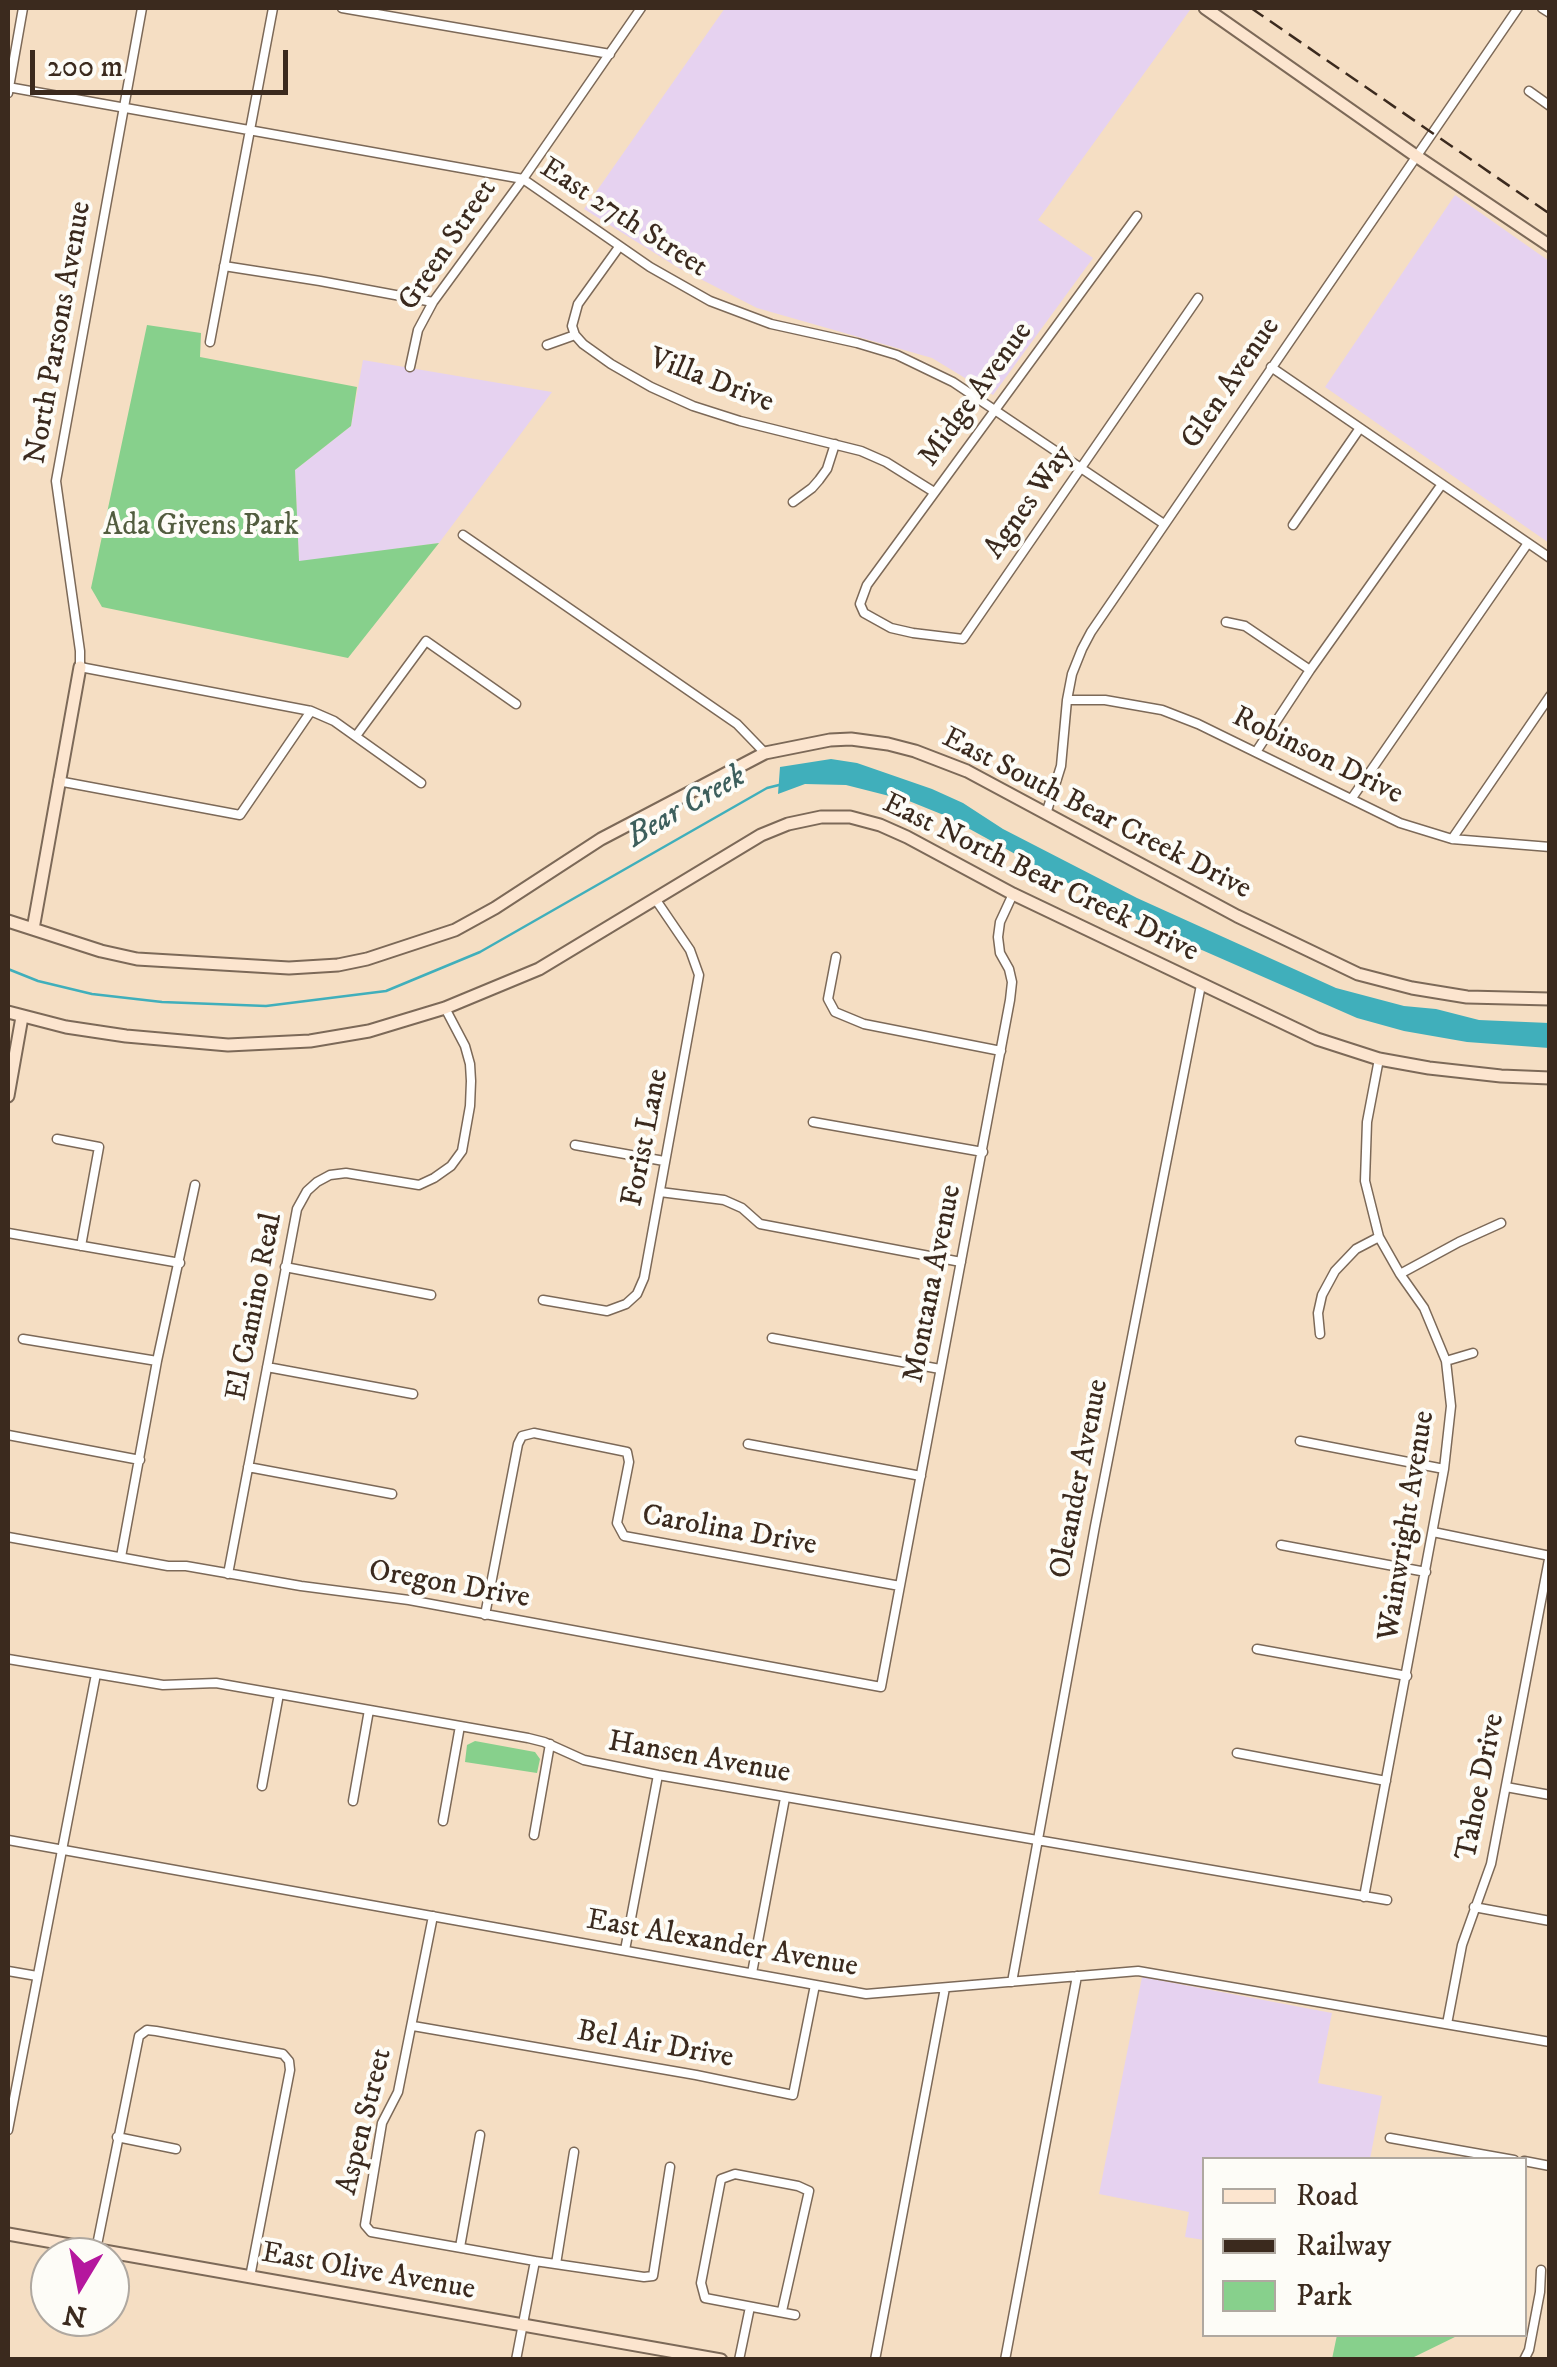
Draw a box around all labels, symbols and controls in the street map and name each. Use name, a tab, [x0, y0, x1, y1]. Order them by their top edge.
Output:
scale bar	[35, 30, 292, 92]
text: 200 m	[47, 49, 123, 86]
street label: East 27th Street	[532, 151, 714, 287]
street label: Green Street	[392, 174, 506, 318]
street label: North Parsons Avenue	[19, 199, 101, 467]
street label: Glen Avenue	[1175, 311, 1289, 457]
street label: Midge Avenue	[912, 316, 1042, 474]
street label: Villa Drive	[644, 342, 778, 422]
street label: Agnes Way	[978, 439, 1082, 567]
park label: Ada Givens Park	[103, 510, 299, 546]
street label: Robinson Drive	[1226, 700, 1408, 814]
street label: East South Bear Creek Drive	[935, 721, 1257, 909]
water label: Bear Creek	[621, 759, 753, 857]
street label: East North Bear Creek Drive	[876, 787, 1204, 971]
street label: Forist Lane	[616, 1066, 678, 1210]
street label: Montana Avenue	[897, 1182, 971, 1386]
street label: El Camino Real	[220, 1210, 292, 1404]
street label: Oleander Avenue	[1044, 1376, 1118, 1582]
street label: Wainwright Avenue	[1372, 1408, 1444, 1644]
street label: Carolina Drive	[639, 1499, 819, 1565]
street label: Oregon Drive	[366, 1554, 532, 1618]
street label: Tahoe Drive	[1450, 1711, 1514, 1863]
street label: Hansen Avenue	[605, 1725, 793, 1793]
street label: East Alexander Avenue	[583, 1903, 861, 1987]
street label: Bel Air Drive	[574, 2015, 736, 2077]
street label: Aspen Street	[330, 2045, 402, 2199]
legend	[1202, 2157, 1527, 2337]
text: Road	[1296, 2178, 1358, 2215]
text: Railway	[1296, 2228, 1391, 2265]
street label: East Olive Avenue	[258, 2236, 478, 2310]
north arrow	[30, 2237, 130, 2337]
text: Park	[1296, 2278, 1352, 2315]
text: N	[61, 2296, 89, 2334]

